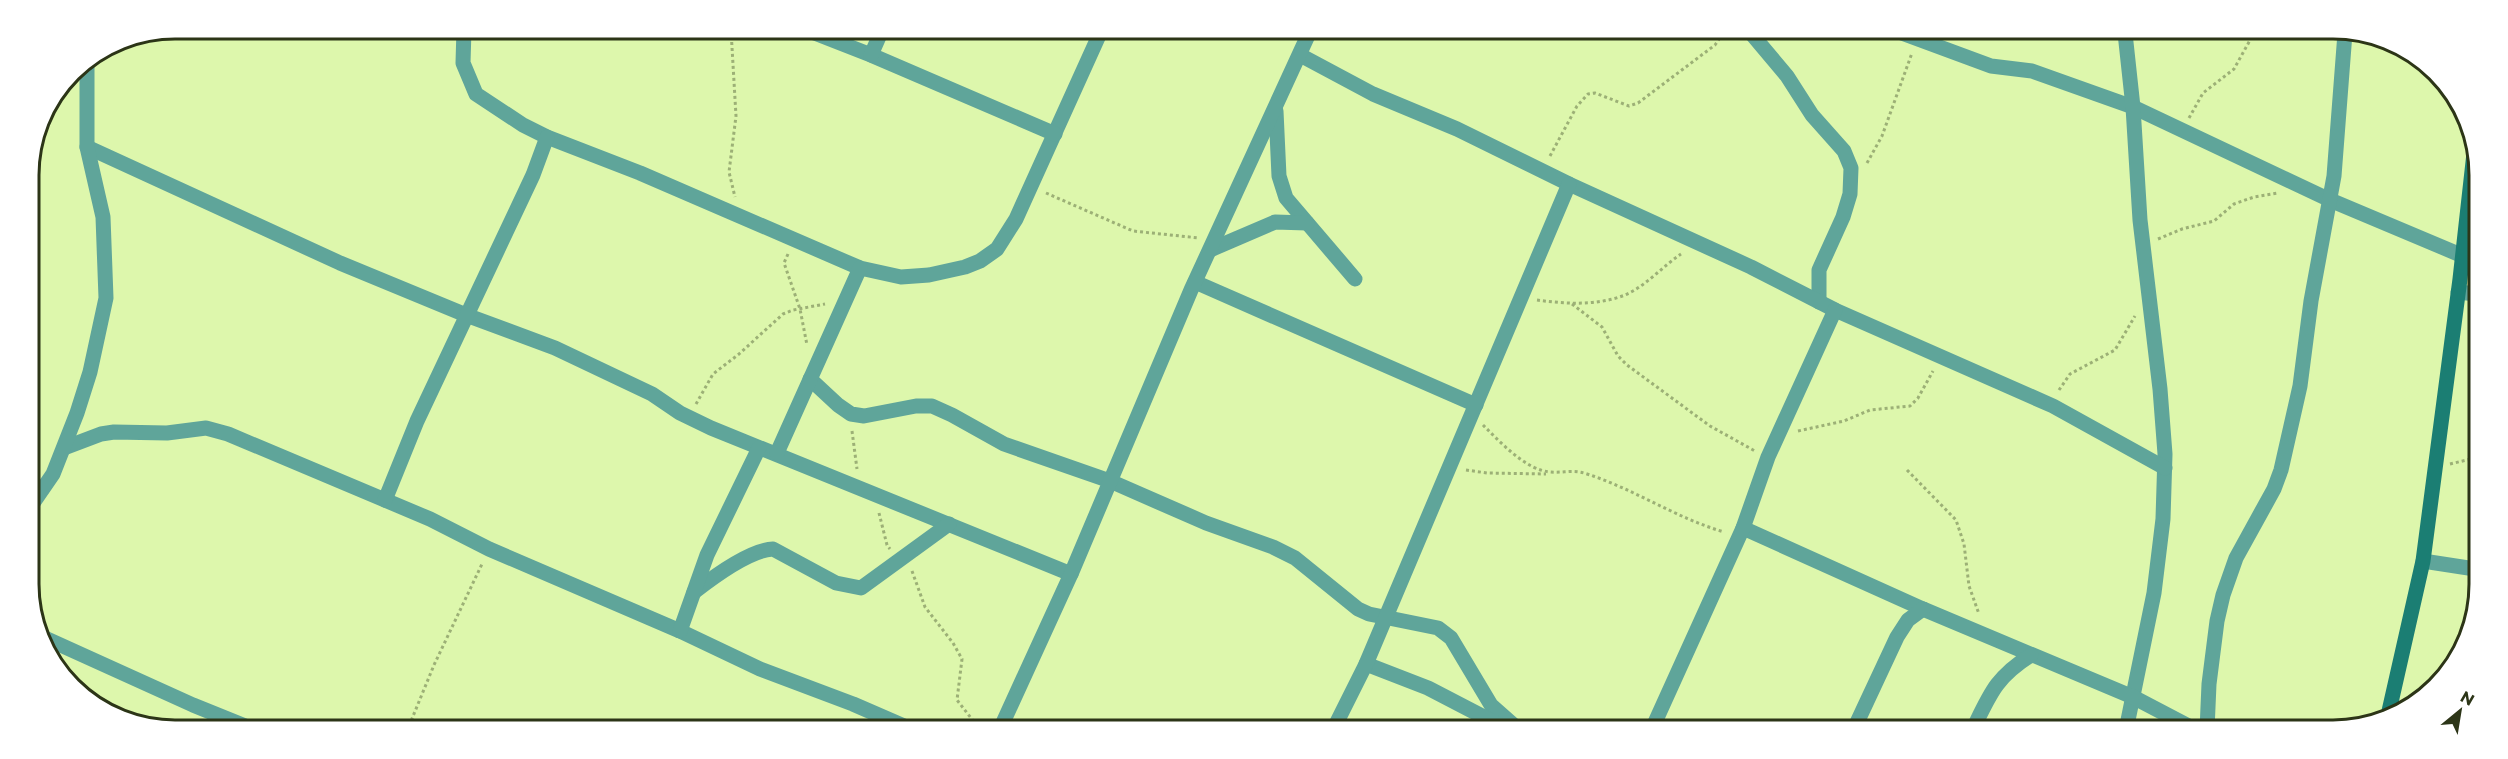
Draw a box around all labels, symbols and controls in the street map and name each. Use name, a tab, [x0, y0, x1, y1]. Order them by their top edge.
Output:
north arrow	[2430, 681, 2490, 741]
text: N	[2457, 687, 2478, 710]

